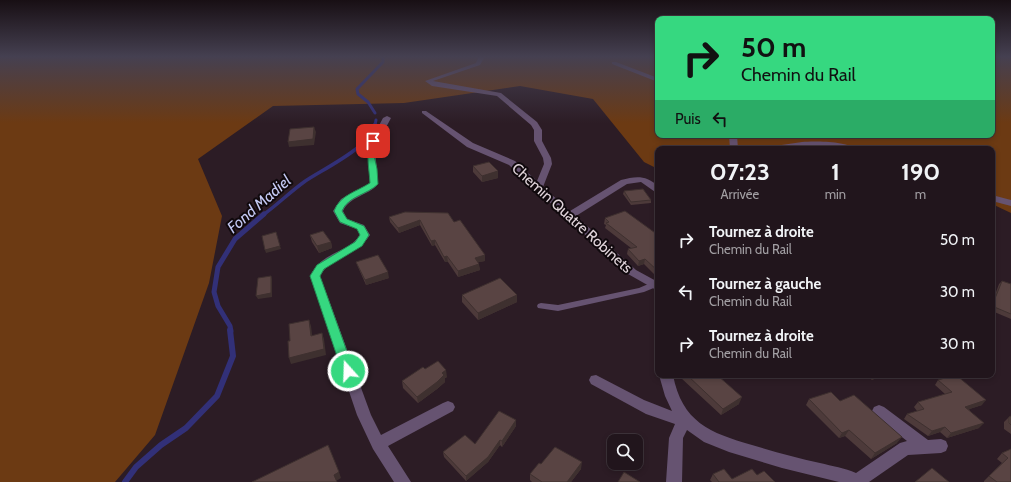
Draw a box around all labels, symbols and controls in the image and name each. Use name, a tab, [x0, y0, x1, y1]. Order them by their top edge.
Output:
text: 50 m	[741, 30, 806, 64]
icon: right	[675, 32, 727, 84]
text: Chemin du Rail	[741, 64, 856, 86]
icon: left	[709, 108, 731, 130]
text: Puis	[675, 110, 701, 128]
pin	[356, 124, 390, 158]
icon: arrive	[362, 130, 384, 152]
text: 07:23	[710, 157, 770, 186]
text: 1	[831, 157, 840, 186]
text: 190	[901, 157, 940, 186]
street label: Chemin Quatre Robinets	[508, 159, 636, 277]
water label: Fond Madiel	[223, 171, 295, 237]
text: Arrivée	[721, 186, 759, 202]
text: min	[825, 186, 846, 202]
text: m	[915, 186, 926, 202]
text: Tournez à droite	[709, 223, 814, 241]
icon: right	[675, 229, 697, 251]
text: 50 m	[940, 231, 975, 249]
text: Chemin du Rail	[709, 241, 792, 257]
text: Tournez à gauche	[709, 275, 821, 293]
icon: left	[675, 281, 697, 303]
text: 30 m	[940, 283, 975, 301]
text: Chemin du Rail	[709, 293, 792, 309]
text: Tournez à droite	[709, 327, 814, 345]
icon: right	[675, 333, 697, 355]
text: 30 m	[940, 335, 975, 353]
text: Chemin du Rail	[709, 345, 792, 361]
position arrow	[327, 350, 369, 392]
map controls	[607, 434, 643, 470]
button: search	[607, 434, 643, 470]

